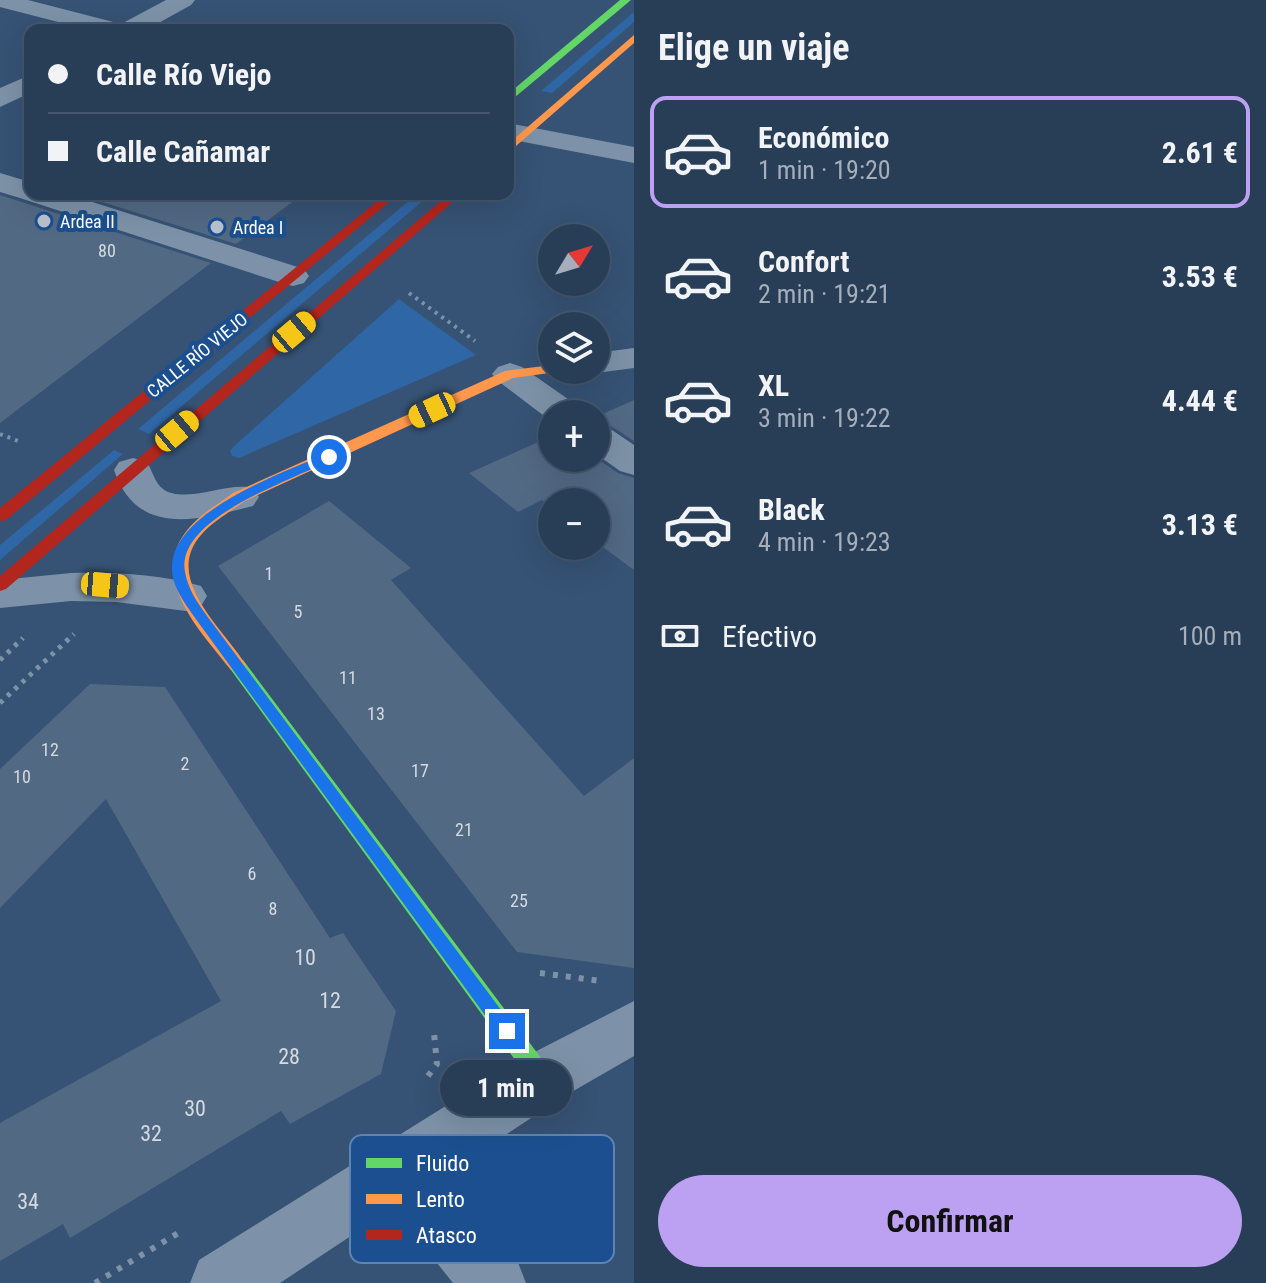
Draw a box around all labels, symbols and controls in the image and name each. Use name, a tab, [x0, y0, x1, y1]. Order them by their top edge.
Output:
text: Elige un viaje	[658, 27, 849, 69]
text: Calle Río Viejo	[96, 57, 271, 92]
icon: car	[662, 116, 734, 188]
text: Económico	[758, 120, 889, 155]
text: Calle Cañamar	[96, 134, 270, 169]
text: 2.61 €	[1162, 135, 1238, 170]
text: 1 min · 19:20	[758, 155, 891, 185]
place label: Ardea II	[60, 211, 115, 232]
marker: Ardea II	[35, 212, 53, 230]
place label: Ardea I	[233, 217, 283, 238]
marker: Ardea I	[208, 218, 226, 236]
north arrow	[538, 224, 610, 296]
map controls	[538, 224, 610, 560]
house number: 80	[98, 240, 116, 261]
icon: car	[662, 240, 734, 312]
text: Confort	[758, 244, 849, 279]
text: 3.53 €	[1162, 259, 1238, 294]
text: 2 min · 19:21	[758, 279, 891, 309]
car	[268, 307, 320, 357]
street label: CALLE RÍO VIEJO	[143, 308, 251, 402]
button: layers	[538, 312, 610, 384]
icon: car	[662, 364, 734, 436]
text: XL	[758, 368, 789, 403]
text: 4.44 €	[1162, 383, 1238, 418]
car	[405, 389, 459, 431]
button: +	[538, 400, 610, 472]
text: 3 min · 19:22	[758, 403, 891, 433]
car	[151, 406, 203, 456]
route start	[311, 439, 347, 475]
button: −	[538, 488, 610, 560]
icon: car	[662, 488, 734, 560]
text: Black	[758, 492, 825, 527]
text: 3.13 €	[1162, 507, 1238, 542]
text: 4 min · 19:23	[758, 527, 891, 557]
house number: 1	[265, 563, 273, 584]
car	[80, 571, 130, 599]
house number: 5	[294, 601, 303, 622]
icon: cash	[658, 614, 702, 658]
text: Efectivo	[722, 619, 817, 654]
text: 100 m	[1178, 621, 1242, 651]
house number: 11	[339, 667, 357, 688]
house number: 13	[367, 703, 385, 724]
house number: 12	[41, 739, 59, 760]
house number: 2	[181, 753, 190, 774]
house number: 17	[411, 760, 429, 781]
house number: 10	[13, 766, 31, 787]
house number: 21	[455, 819, 473, 840]
house number: 6	[248, 863, 256, 884]
house number: 25	[510, 890, 528, 911]
house number: 8	[269, 898, 277, 919]
house number: 10	[294, 945, 316, 970]
house number: 12	[319, 988, 341, 1013]
route end	[489, 1013, 525, 1049]
house number: 28	[278, 1044, 300, 1069]
callout: 1 min	[441, 1059, 573, 1115]
text: 1 min	[477, 1073, 535, 1103]
house number: 30	[184, 1096, 206, 1121]
house number: 32	[140, 1121, 162, 1146]
legend	[350, 1135, 614, 1263]
text: Fluido	[416, 1151, 469, 1176]
button: Confirmar	[658, 1175, 1242, 1267]
text: Lento	[416, 1187, 465, 1212]
house number: 34	[17, 1189, 39, 1214]
text: Atasco	[416, 1223, 477, 1248]

